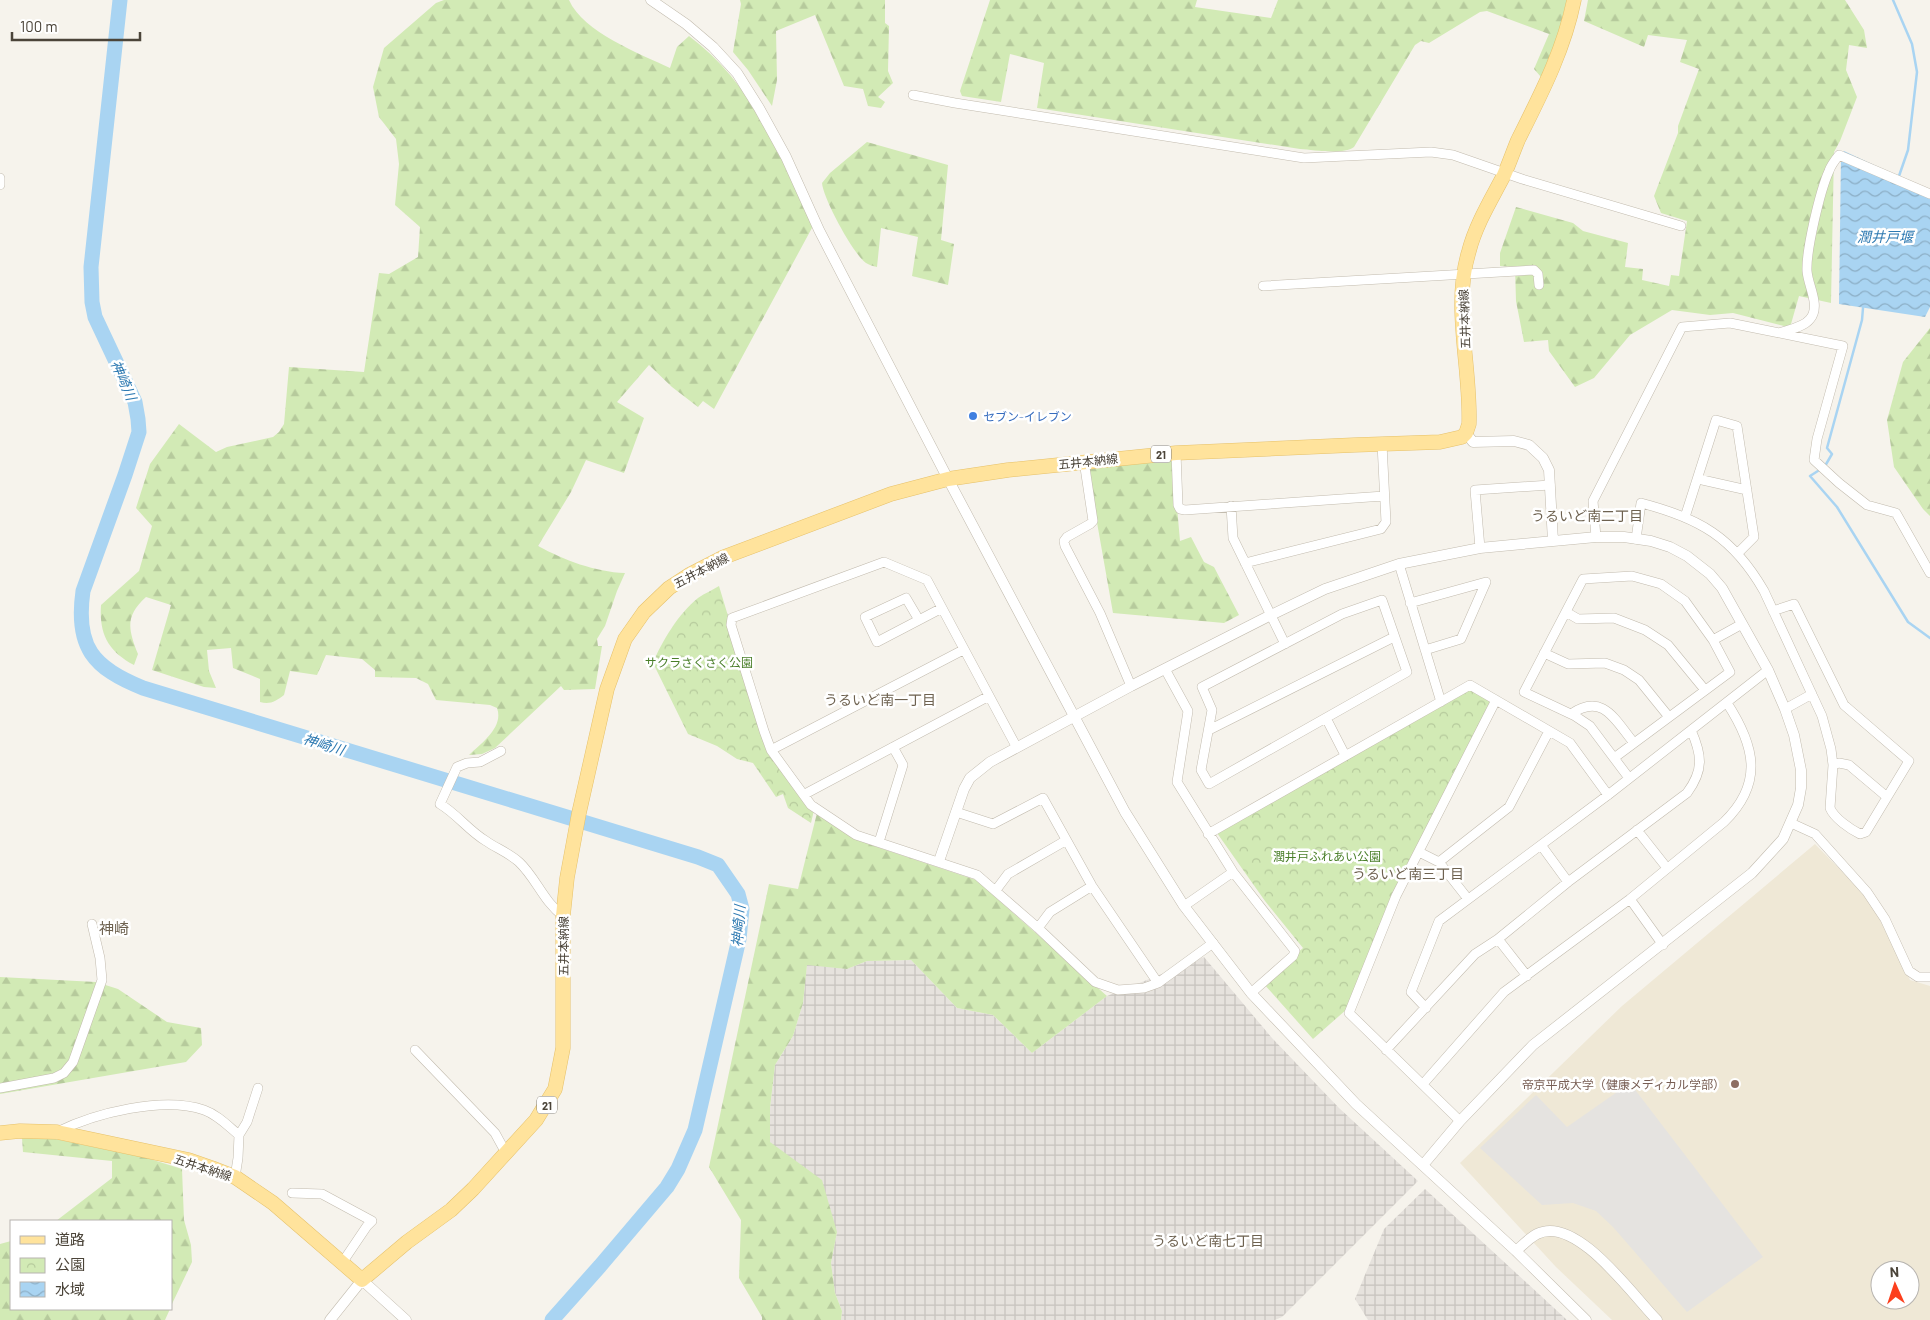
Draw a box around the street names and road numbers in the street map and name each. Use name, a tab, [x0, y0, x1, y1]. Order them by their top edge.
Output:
street label: 五井本納線	[1456, 289, 1472, 349]
road number: 21	[1151, 446, 1171, 462]
street label: 五井本納線	[1057, 451, 1119, 471]
street label: 五井本納線	[671, 550, 731, 590]
street label: 五井本納線	[556, 916, 570, 976]
road number: 21	[537, 1096, 557, 1114]
street label: 五井本納線	[172, 1151, 234, 1183]

